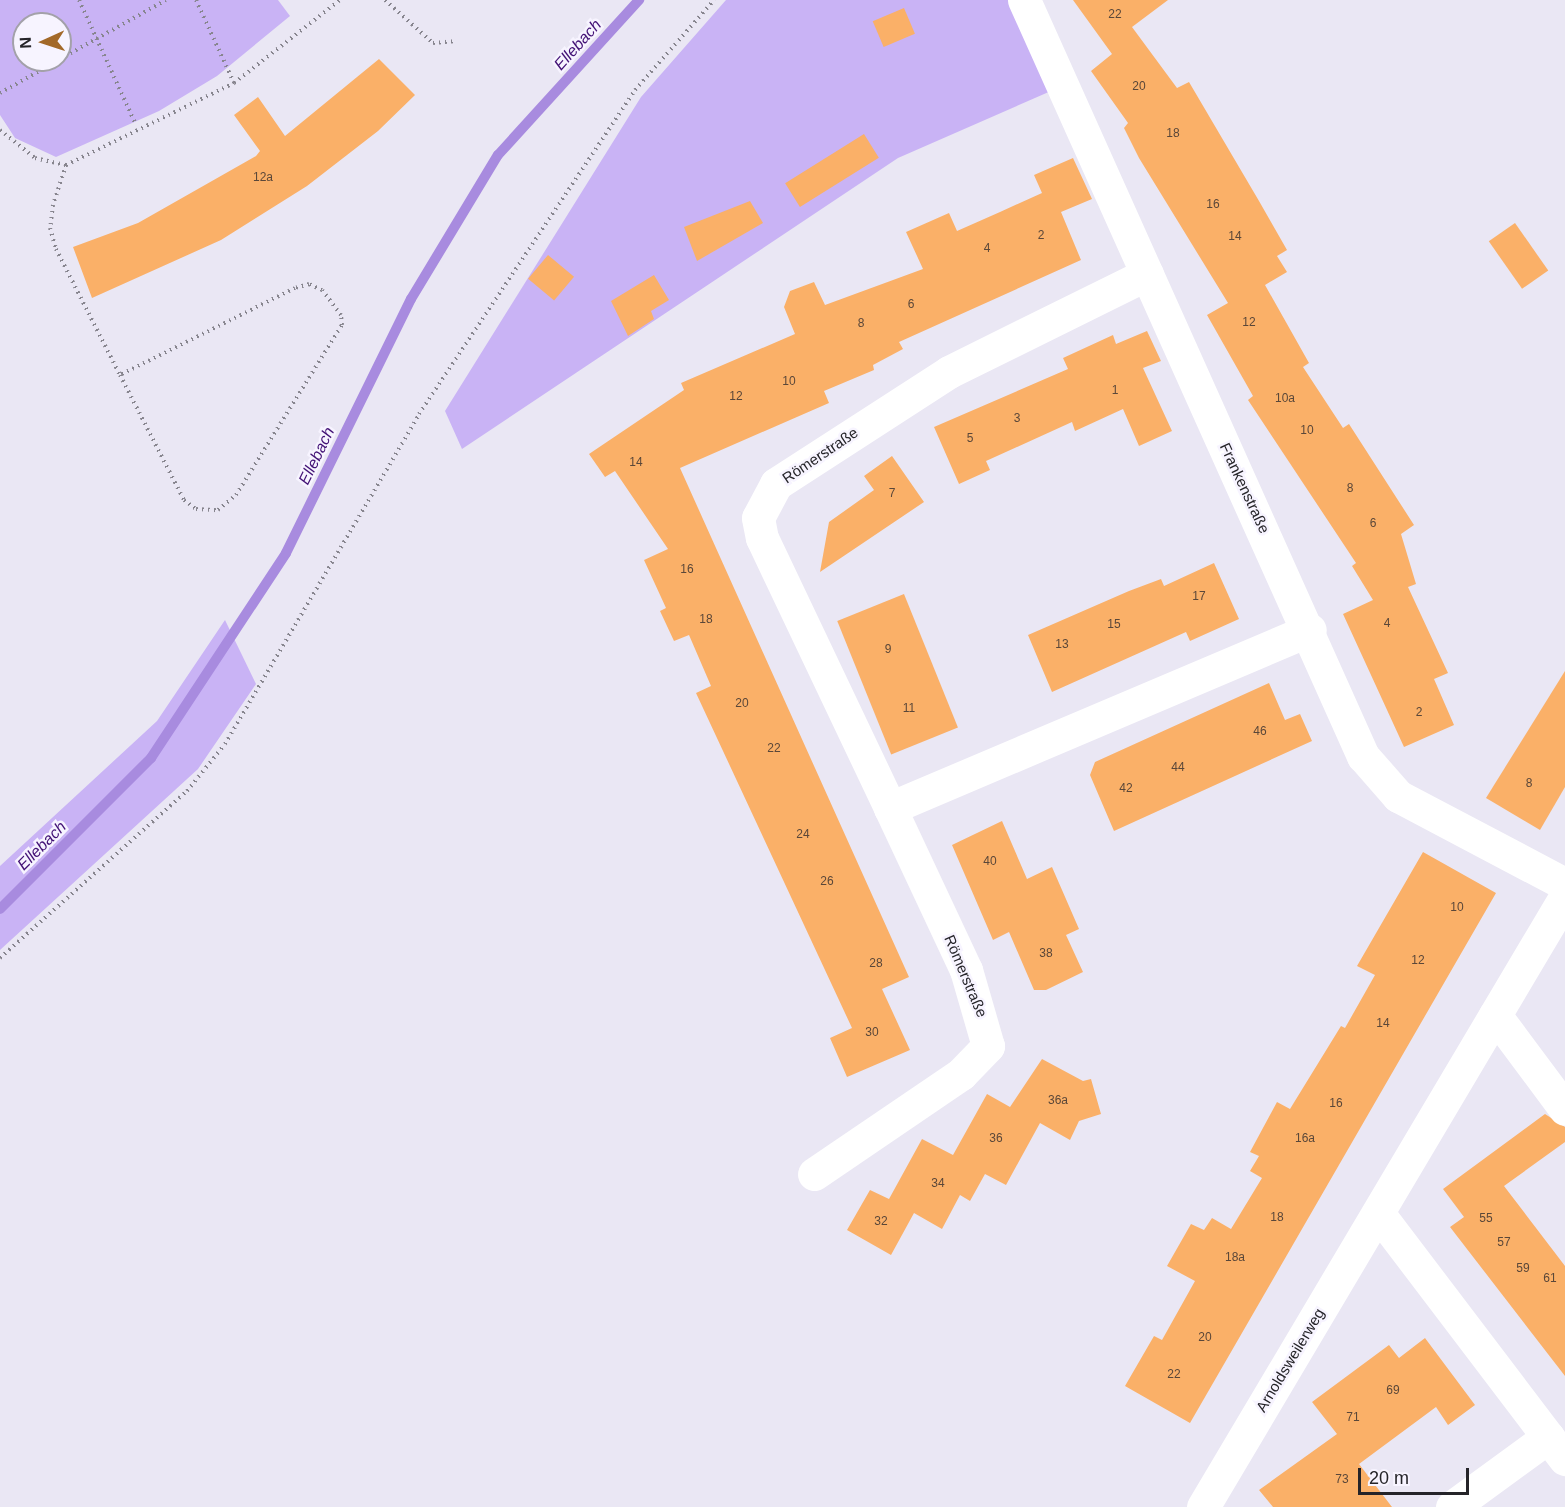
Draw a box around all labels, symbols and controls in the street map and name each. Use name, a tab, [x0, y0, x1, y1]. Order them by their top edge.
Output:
house number: 22	[1108, 8, 1122, 22]
north arrow	[12, 12, 72, 72]
water label: Ellebach	[550, 16, 606, 74]
text: N	[17, 37, 34, 49]
house number: 20	[1132, 80, 1146, 94]
house number: 18	[1166, 127, 1180, 141]
house number: 12a	[253, 171, 273, 185]
house number: 16	[1206, 198, 1220, 212]
house number: 2	[1038, 229, 1044, 243]
house number: 14	[1228, 230, 1242, 244]
house number: 4	[984, 242, 990, 256]
house number: 6	[908, 298, 914, 312]
house number: 12	[1242, 316, 1256, 330]
house number: 8	[858, 317, 864, 331]
house number: 10	[782, 375, 796, 389]
house number: 1	[1112, 384, 1118, 398]
house number: 12	[729, 390, 743, 404]
house number: 10a	[1275, 392, 1295, 406]
house number: 3	[1014, 412, 1020, 426]
street label: Römerstraße	[779, 423, 861, 487]
water label: Ellebach	[295, 424, 339, 488]
house number: 10	[1300, 424, 1314, 438]
house number: 5	[967, 432, 973, 446]
street label: Frankenstraße	[1216, 440, 1274, 536]
house number: 14	[629, 456, 643, 470]
house number: 8	[1347, 482, 1353, 496]
house number: 7	[889, 487, 895, 501]
house number: 6	[1370, 517, 1376, 531]
house number: 16	[680, 563, 694, 577]
house number: 17	[1192, 590, 1206, 604]
house number: 18	[699, 613, 713, 627]
house number: 4	[1384, 617, 1390, 631]
house number: 15	[1107, 618, 1121, 632]
house number: 13	[1055, 638, 1069, 652]
house number: 9	[885, 643, 891, 657]
house number: 20	[735, 697, 749, 711]
house number: 11	[903, 702, 915, 716]
house number: 2	[1416, 706, 1422, 720]
house number: 46	[1253, 725, 1267, 739]
house number: 22	[767, 742, 781, 756]
house number: 44	[1171, 761, 1185, 775]
house number: 8	[1526, 777, 1532, 791]
house number: 42	[1119, 782, 1133, 796]
water label: Ellebach	[14, 818, 70, 874]
house number: 24	[796, 828, 810, 842]
house number: 40	[983, 855, 997, 869]
house number: 26	[820, 875, 834, 889]
house number: 10	[1450, 901, 1464, 915]
street label: Römerstraße	[941, 932, 991, 1020]
house number: 38	[1039, 947, 1053, 961]
house number: 12	[1411, 954, 1425, 968]
house number: 28	[869, 957, 883, 971]
house number: 14	[1376, 1017, 1390, 1031]
house number: 30	[865, 1026, 879, 1040]
house number: 36a	[1048, 1094, 1068, 1108]
house number: 16	[1329, 1097, 1343, 1111]
house number: 36	[989, 1132, 1003, 1146]
house number: 16a	[1295, 1132, 1315, 1146]
house number: 34	[931, 1177, 945, 1191]
house number: 18	[1270, 1211, 1284, 1225]
house number: 55	[1479, 1212, 1493, 1226]
house number: 32	[874, 1215, 888, 1229]
house number: 57	[1497, 1236, 1511, 1250]
house number: 18a	[1225, 1251, 1245, 1265]
house number: 59	[1516, 1262, 1530, 1276]
house number: 61	[1543, 1272, 1557, 1286]
street label: Arnoldsweilerweg	[1252, 1305, 1328, 1415]
house number: 20	[1198, 1331, 1212, 1345]
house number: 22	[1167, 1368, 1181, 1382]
house number: 69	[1386, 1384, 1400, 1398]
house number: 71	[1346, 1411, 1360, 1425]
scale bar	[1361, 1456, 1472, 1494]
text: 20 m	[1369, 1468, 1409, 1488]
house number: 73	[1335, 1473, 1349, 1487]

